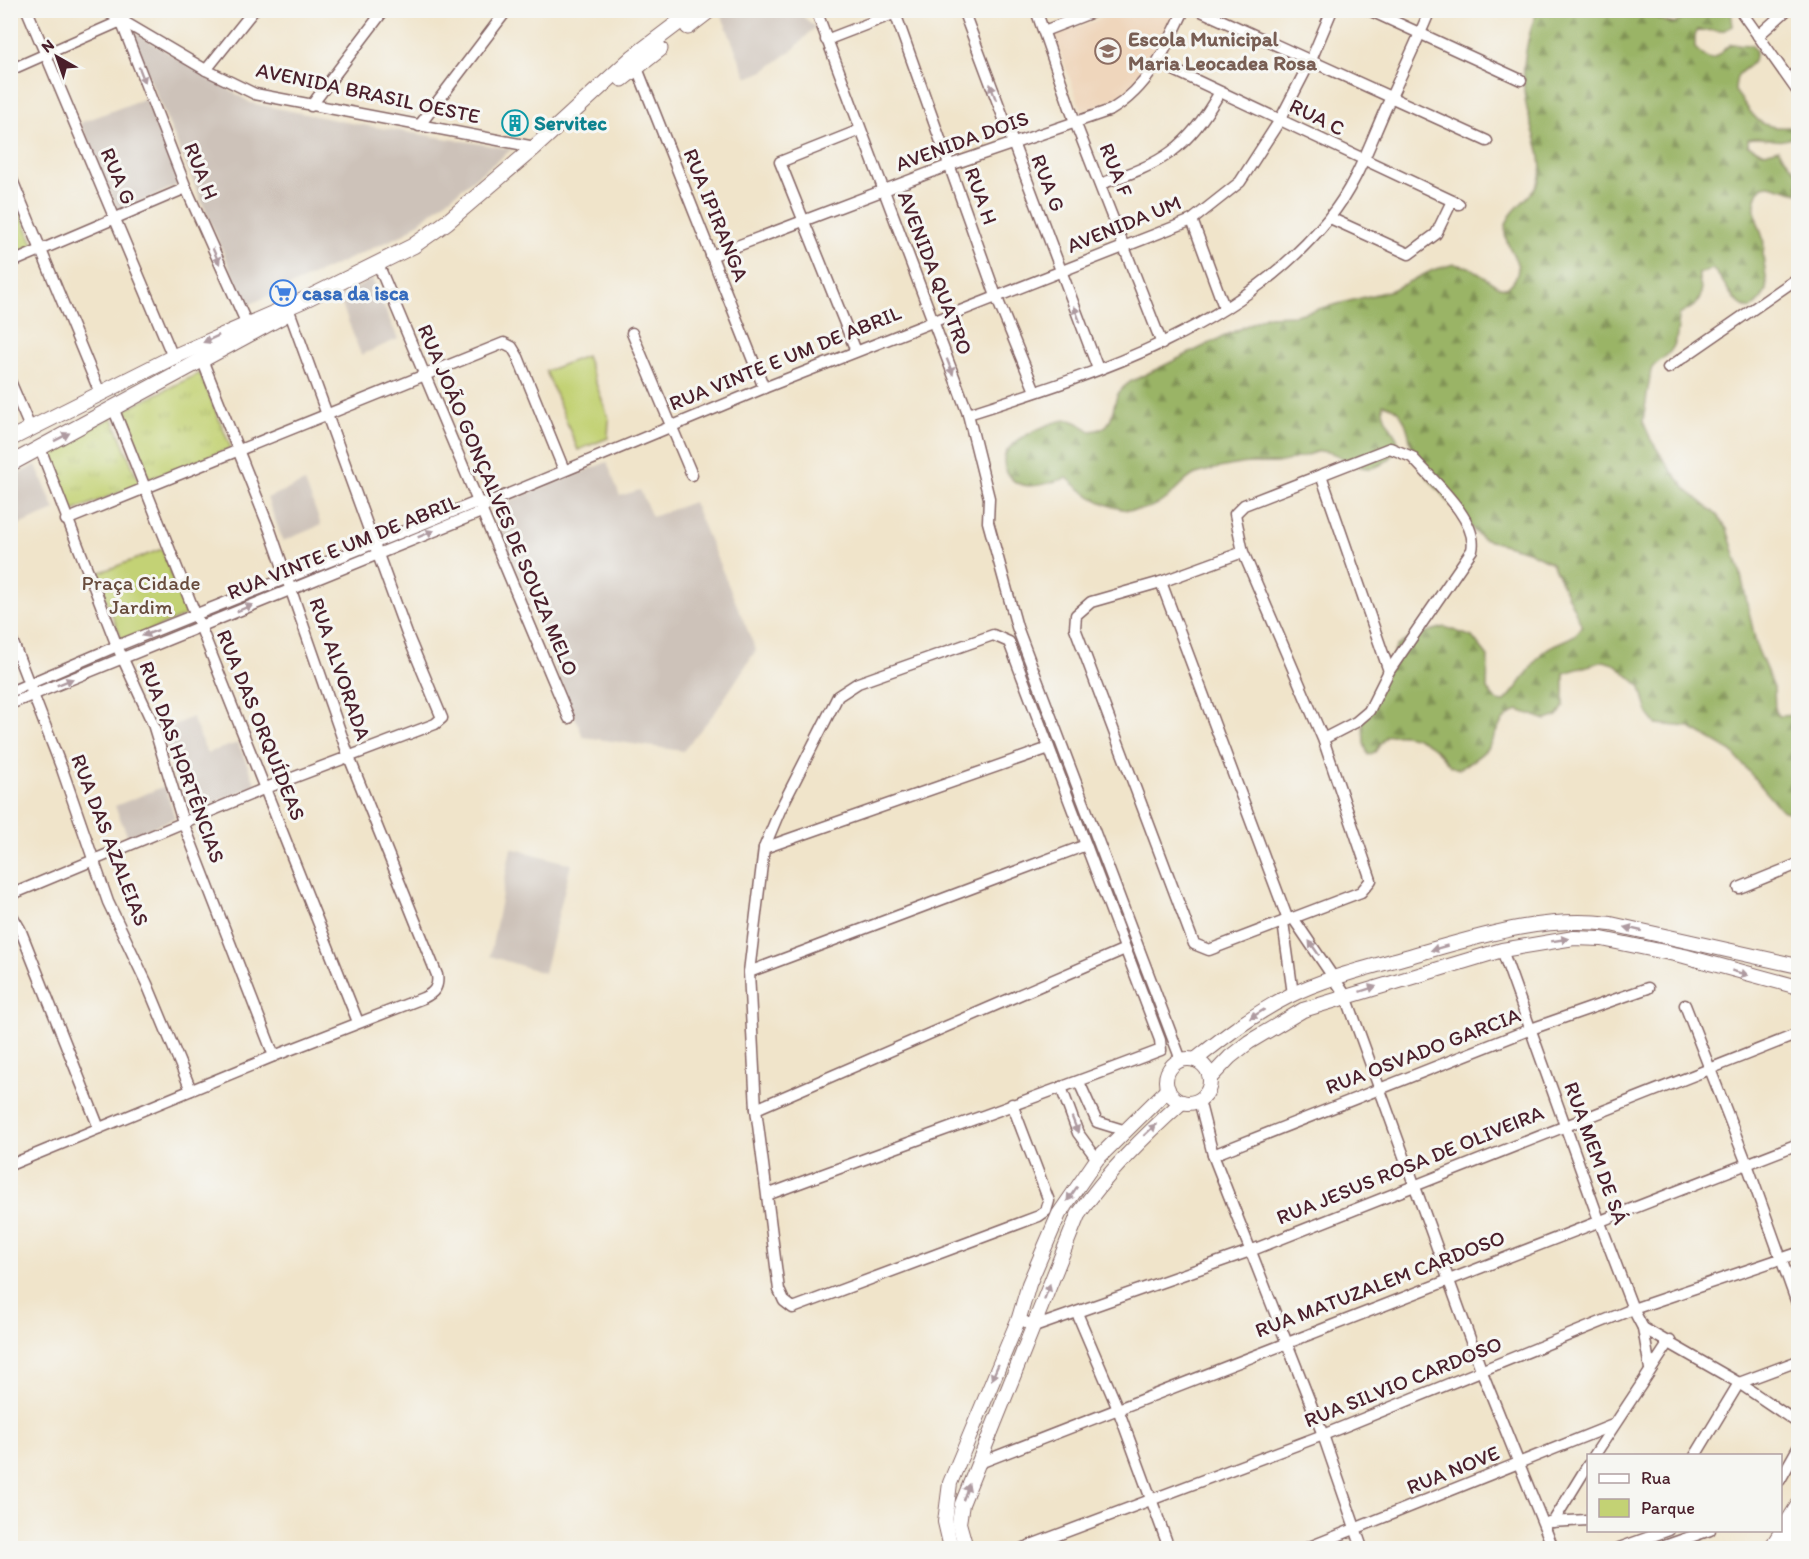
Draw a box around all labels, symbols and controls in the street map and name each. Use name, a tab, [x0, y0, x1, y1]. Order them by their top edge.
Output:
place label: Escola Municipal Maria Leocadea Rosa	[1128, 26, 1318, 75]
north arrow	[27, 27, 87, 87]
text: N	[37, 35, 58, 57]
school or university icon: Escola Municipal Maria Leocadea Rosa	[1093, 36, 1123, 66]
street label: AVENIDA BRASIL OESTE	[254, 57, 482, 128]
one-way arrow	[138, 67, 148, 85]
one-way arrow	[988, 83, 998, 101]
street label: RUA C	[1286, 93, 1349, 141]
street label: AVENIDA DOIS	[892, 105, 1032, 176]
building icon: Servitec	[500, 108, 530, 138]
place label: Servitec	[534, 110, 607, 135]
street label: RUA H	[179, 139, 224, 203]
street label: RUA F	[1094, 139, 1139, 200]
street label: RUA G	[95, 144, 142, 208]
street label: RUA IPIRANGA	[678, 145, 755, 285]
street label: RUA G	[1026, 151, 1071, 215]
street label: RUA H	[960, 164, 1003, 228]
street label: AVENIDA QUATRO	[893, 187, 978, 358]
street label: AVENIDA UM	[1063, 189, 1185, 258]
one-way arrow	[211, 247, 221, 265]
supermarket icon: casa da isca	[268, 278, 298, 308]
place label: casa da isca	[302, 280, 410, 305]
street label: RUA VINTE E UM DE ABRIL	[665, 299, 905, 416]
one-way arrow	[1072, 305, 1081, 323]
street label: RUA JOÃO GONÇALVES DE SOUZA MELO	[413, 320, 584, 680]
one-way arrow	[202, 334, 220, 344]
one-way arrow	[946, 358, 956, 376]
one-way arrow	[54, 432, 71, 442]
street label: RUA VINTE E UM DE ABRIL	[223, 488, 463, 605]
one-way arrow	[417, 529, 435, 539]
park label: Praça Cidade Jardim	[82, 570, 200, 619]
street label: RUA ALVORADA	[304, 594, 377, 744]
one-way arrow	[237, 603, 255, 613]
street label: RUA DAS ORQUÍDEAS	[212, 626, 311, 824]
one-way arrow	[141, 629, 159, 638]
street label: RUA DAS HORTÊNCIAS	[134, 658, 231, 866]
one-way arrow	[56, 677, 74, 686]
street label: RUA DAS AZALEIAS	[66, 750, 155, 929]
one-way arrow	[1624, 924, 1642, 934]
one-way arrow	[1550, 935, 1569, 944]
one-way arrow	[1308, 940, 1320, 956]
one-way arrow	[1430, 943, 1448, 953]
one-way arrow	[1731, 969, 1749, 978]
one-way arrow	[1359, 984, 1377, 993]
street label: RUA OSVADO GARCIA	[1322, 1002, 1524, 1099]
one-way arrow	[1249, 1009, 1265, 1020]
street label: RUA MEM DE SÁ	[1559, 1078, 1634, 1228]
street label: RUA JESUS ROSA DE OLIVEIRA	[1273, 1099, 1548, 1230]
one-way arrow	[1071, 1116, 1080, 1134]
one-way arrow	[1143, 1123, 1158, 1137]
one-way arrow	[1066, 1185, 1078, 1201]
street label: RUA MATUZALEM CARDOSO	[1251, 1224, 1508, 1343]
one-way arrow	[1043, 1283, 1053, 1301]
street label: RUA SILVIO CARDOSO	[1300, 1330, 1505, 1433]
one-way arrow	[990, 1364, 1000, 1382]
street label: RUA NOVE	[1403, 1440, 1503, 1499]
legend	[1587, 1454, 1782, 1532]
text: Rua	[1641, 1467, 1671, 1489]
one-way arrow	[962, 1483, 972, 1501]
text: Parque	[1641, 1497, 1695, 1519]

